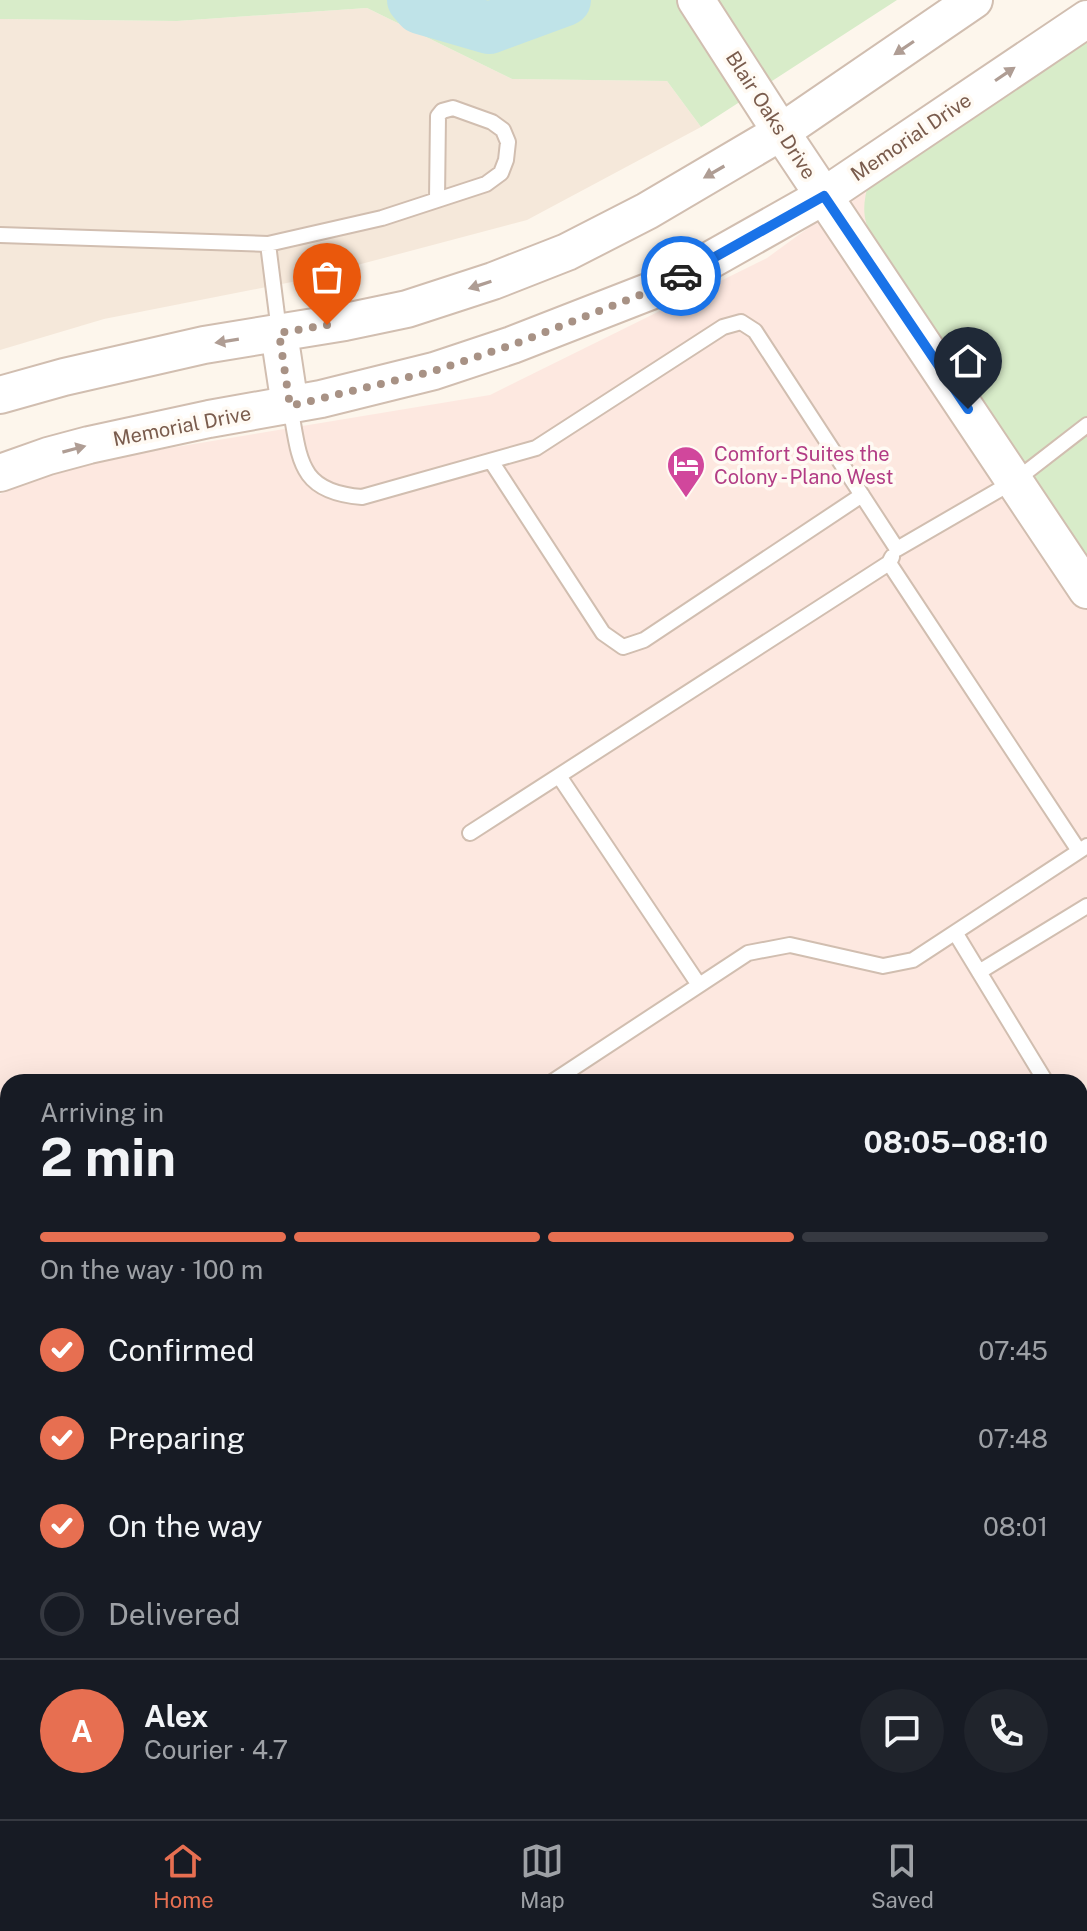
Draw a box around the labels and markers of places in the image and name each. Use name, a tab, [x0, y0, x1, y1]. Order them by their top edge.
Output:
pin	[293, 243, 361, 325]
pin	[934, 327, 1002, 409]
place label: Comfort Suites the Colony - Plano West	[714, 442, 893, 489]
hotel icon: Comfort Suites the Colony - Plano West	[665, 444, 707, 499]

